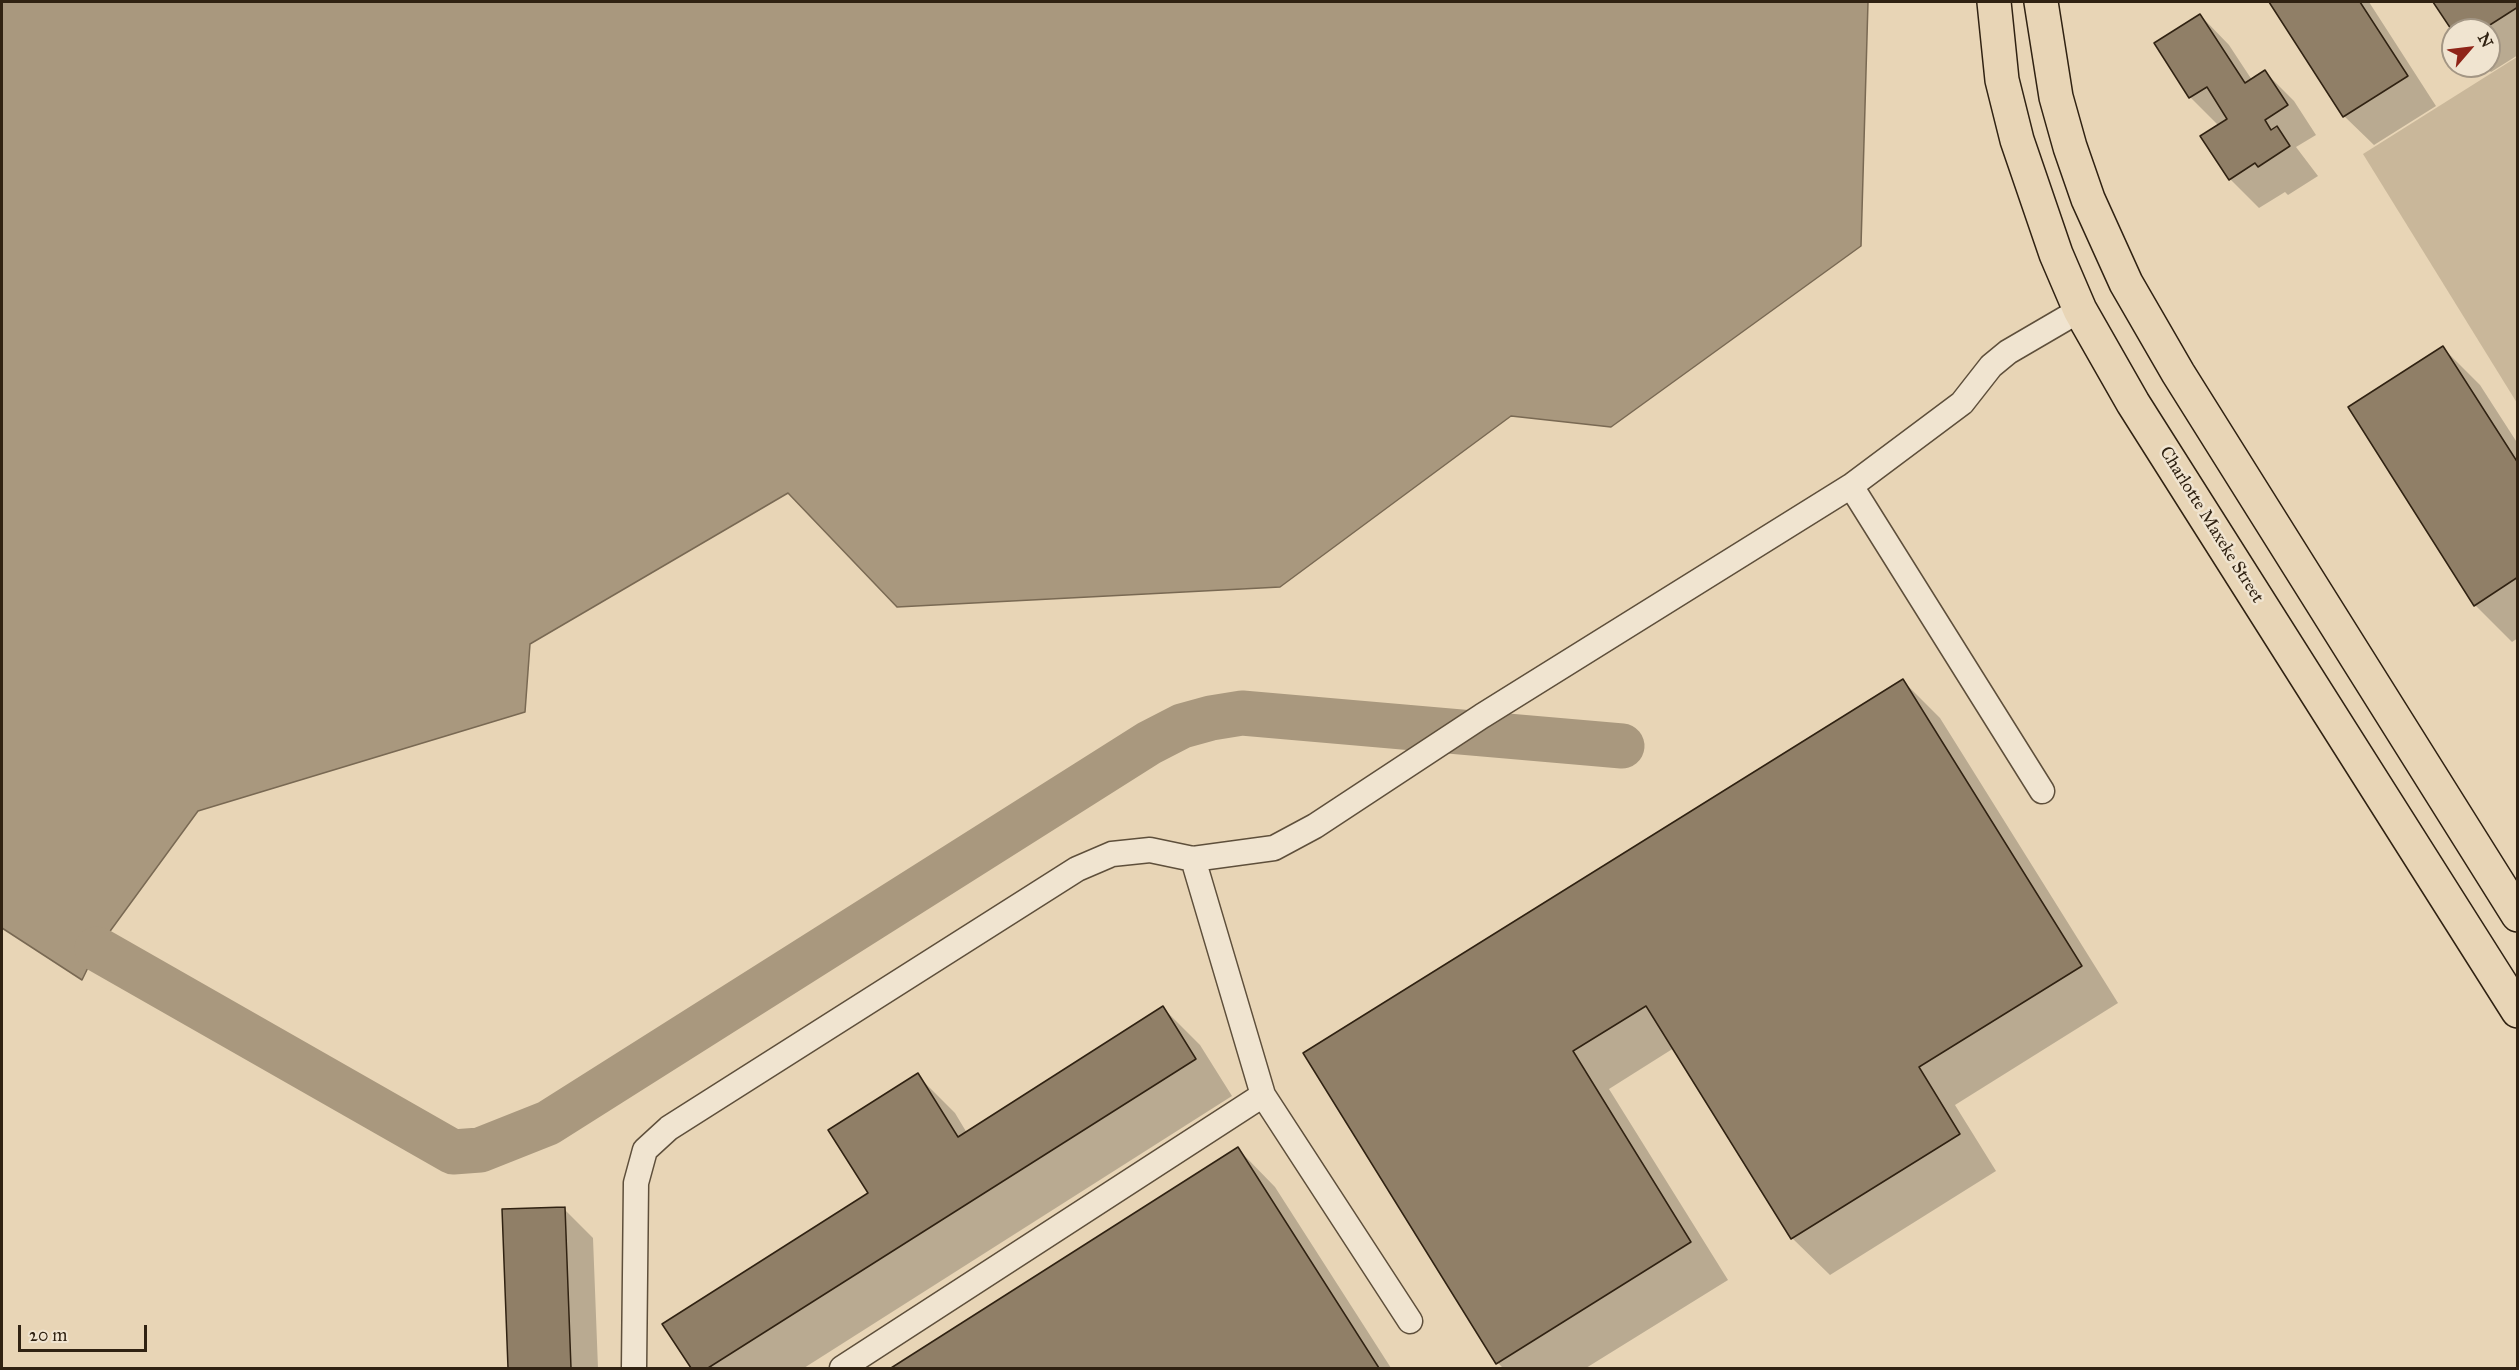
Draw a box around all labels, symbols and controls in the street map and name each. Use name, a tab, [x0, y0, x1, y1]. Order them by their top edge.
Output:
north arrow	[2441, 18, 2501, 78]
text: N	[2474, 30, 2497, 51]
street label: Charlotte Maxeke Street	[2154, 443, 2268, 607]
scale bar	[21, 1313, 150, 1351]
text: 20 m	[29, 1324, 67, 1346]

